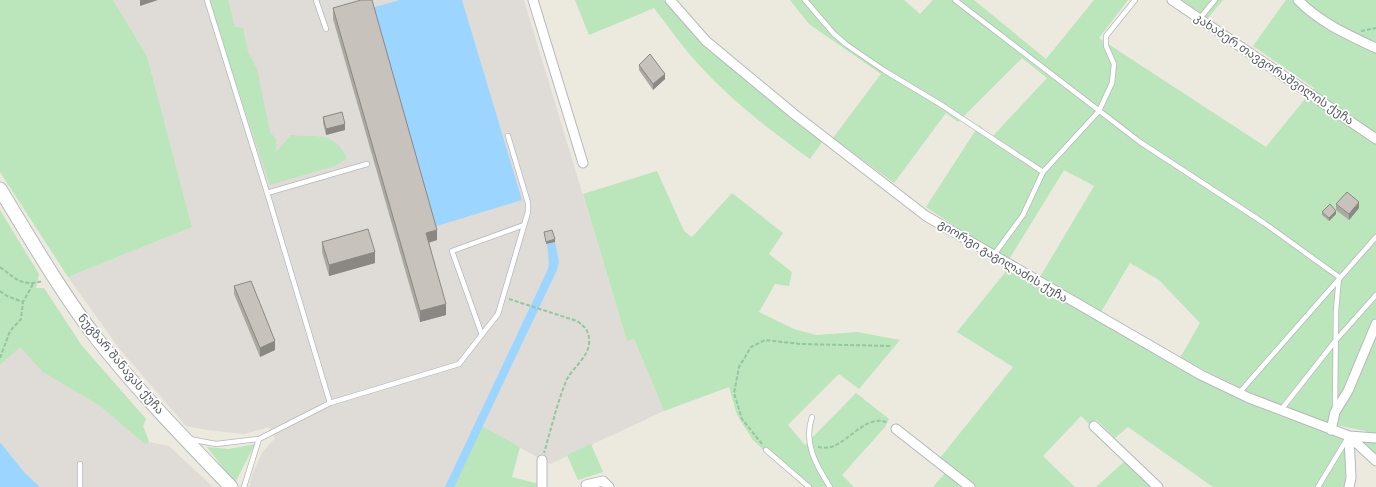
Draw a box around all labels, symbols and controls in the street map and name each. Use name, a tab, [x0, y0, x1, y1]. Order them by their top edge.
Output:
street label: კახაბერ თავგორაშვილის ქუჩა	[1191, 10, 1356, 129]
street label: გიორგი გაგილაძის ქუჩა	[935, 217, 1070, 306]
street label: ნუგზარ შანავას ქუჩა	[75, 311, 167, 417]

